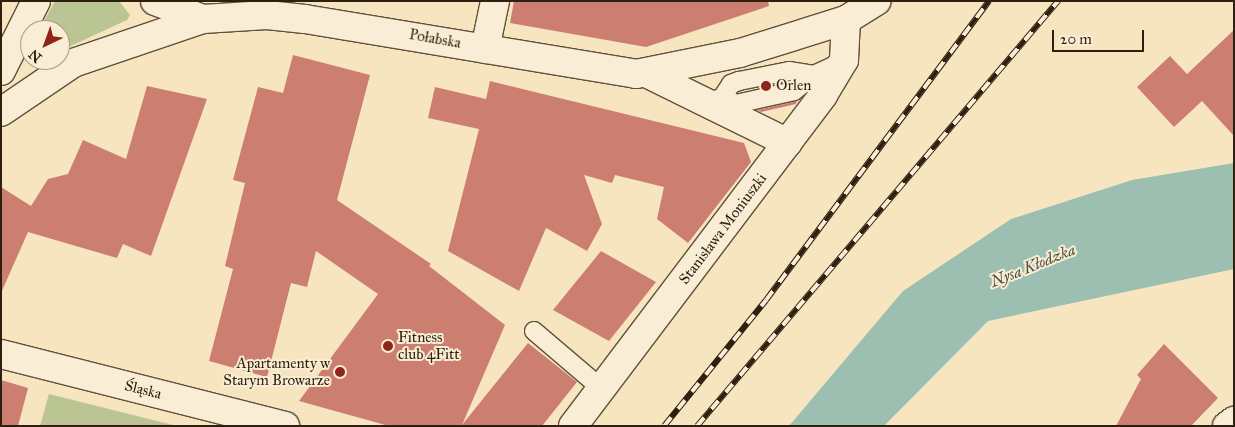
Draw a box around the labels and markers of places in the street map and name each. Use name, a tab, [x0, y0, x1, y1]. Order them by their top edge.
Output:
place label: Orlen	[776, 77, 811, 95]
marker: Orlen	[760, 80, 772, 92]
place label: Fitness club 4Fitt	[398, 328, 460, 363]
marker: Fitness club 4Fitt	[382, 340, 394, 352]
place label: Apartamenty w Starym Browarze	[223, 354, 330, 389]
marker: Apartamenty w Starym Browarze	[334, 366, 346, 378]

